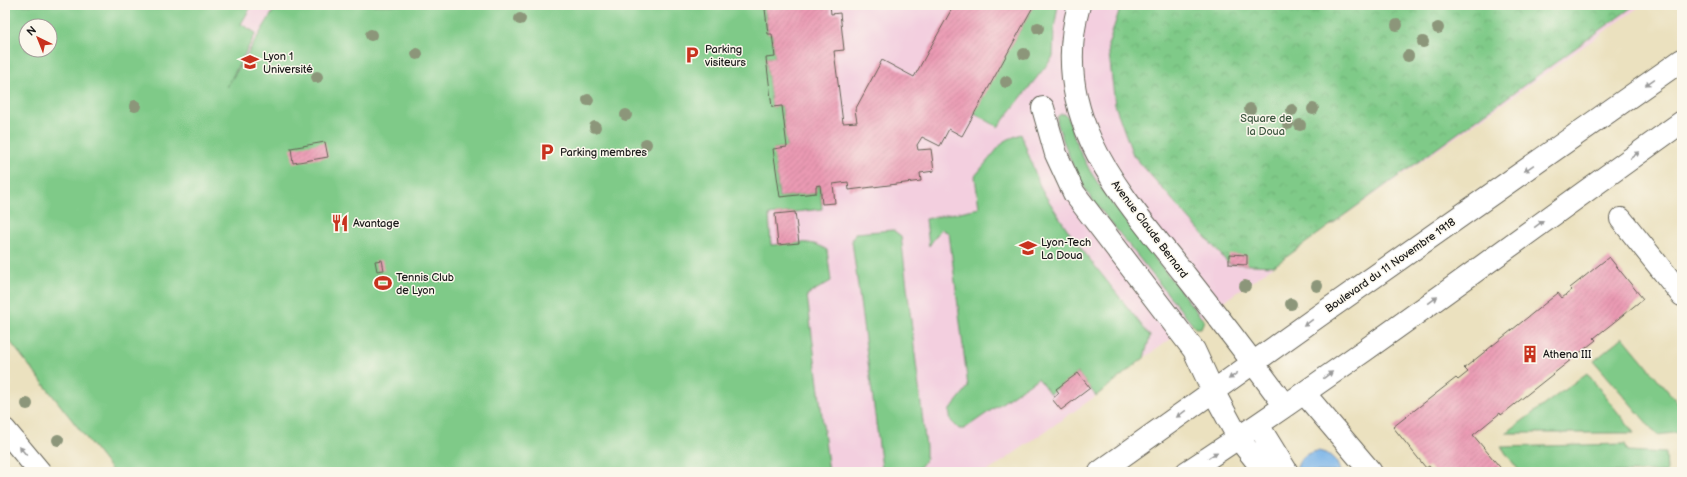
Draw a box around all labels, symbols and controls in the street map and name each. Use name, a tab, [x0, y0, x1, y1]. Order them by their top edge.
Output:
north arrow	[18, 18, 58, 58]
text: N	[24, 23, 39, 39]
place label: Parking visiteurs	[704, 43, 747, 69]
parking icon: Parking visiteurs	[682, 45, 702, 65]
place label: Lyon 1 Université	[263, 50, 313, 76]
school or university icon: Lyon 1 Université	[240, 52, 260, 72]
one-way arrow	[1645, 78, 1655, 86]
park label: Square de la Doua	[1240, 112, 1292, 138]
parking icon: Parking membres	[537, 142, 557, 162]
place label: Parking membres	[560, 146, 647, 159]
one-way arrow	[1629, 151, 1640, 160]
one-way arrow	[1524, 164, 1534, 172]
street label: Avenue Claude Bernard	[1109, 178, 1191, 281]
restaurant icon: Avantage	[330, 213, 350, 233]
street label: Boulevard du 11 Novembre 1918	[1323, 215, 1458, 315]
place label: Avantage	[353, 217, 400, 230]
one-way arrow	[1534, 220, 1544, 228]
place label: Lyon-Tech La Doua	[1041, 236, 1091, 262]
school or university icon: Lyon-Tech La Doua	[1018, 238, 1038, 258]
place label: Tennis Club de Lyon	[396, 271, 454, 297]
sports icon: Tennis Club de Lyon	[373, 273, 393, 293]
one-way arrow	[1428, 296, 1439, 304]
one-way arrow	[1303, 319, 1313, 327]
building icon: Athena III	[1520, 344, 1540, 364]
place label: Athena III	[1543, 348, 1592, 361]
one-way arrow	[1322, 371, 1333, 380]
one-way arrow	[1228, 372, 1238, 380]
one-way arrow	[1176, 410, 1186, 418]
one-way arrow	[18, 446, 27, 456]
one-way arrow	[1207, 452, 1219, 459]

